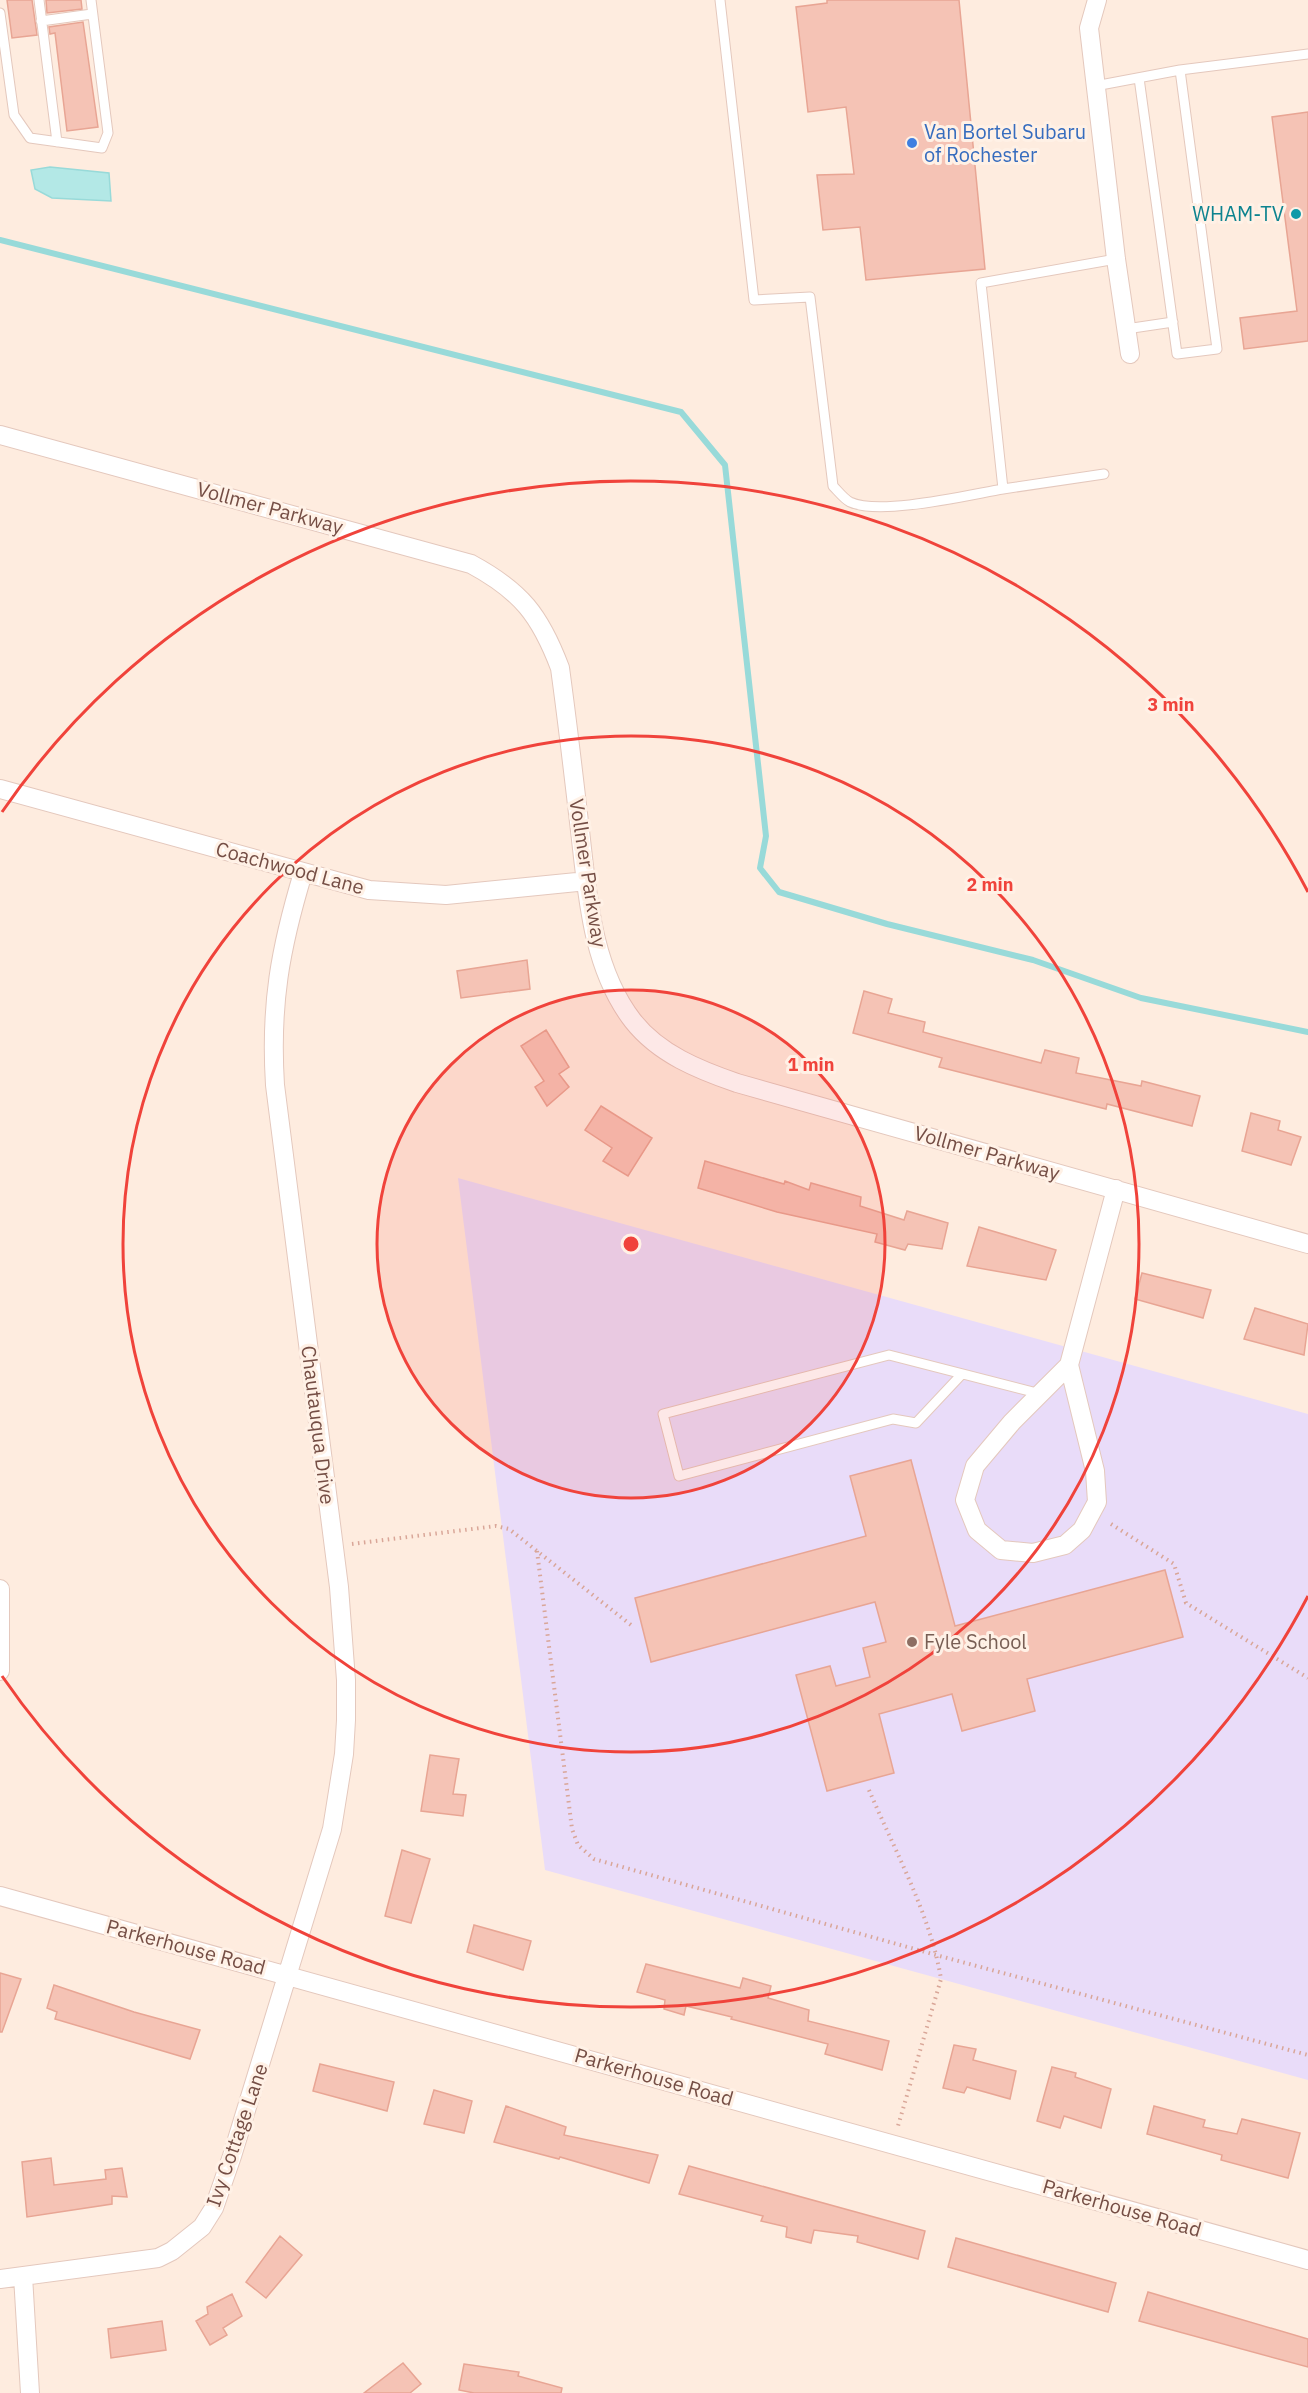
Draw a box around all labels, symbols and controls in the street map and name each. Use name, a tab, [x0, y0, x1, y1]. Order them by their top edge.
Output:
place label: Van Bortel Subaru of Rochester	[924, 118, 1086, 168]
marker: Van Bortel Subaru of Rochester	[905, 136, 919, 150]
place label: WHAM-TV	[1192, 200, 1284, 227]
marker: WHAM-TV	[1289, 207, 1303, 221]
street label: Vollmer Parkway	[194, 475, 346, 540]
text: 3 min	[1147, 693, 1195, 716]
street label: Vollmer Parkway	[563, 797, 614, 949]
street label: Coachwood Lane	[213, 835, 367, 900]
text: 2 min	[966, 873, 1014, 896]
text: 1 min	[787, 1053, 835, 1076]
street label: Vollmer Parkway	[911, 1119, 1063, 1186]
centre of rings	[621, 1234, 641, 1254]
street label: Chautauqua Drive	[295, 1344, 342, 1506]
place label: Fyle School	[924, 1628, 1027, 1655]
marker: Fyle School	[905, 1635, 919, 1649]
street label: Parkerhouse Road	[104, 1912, 269, 1981]
street label: Parkerhouse Road	[572, 2041, 737, 2112]
street label: Ivy Cottage Lane	[199, 2060, 274, 2210]
street label: Parkerhouse Road	[1040, 2172, 1205, 2243]

